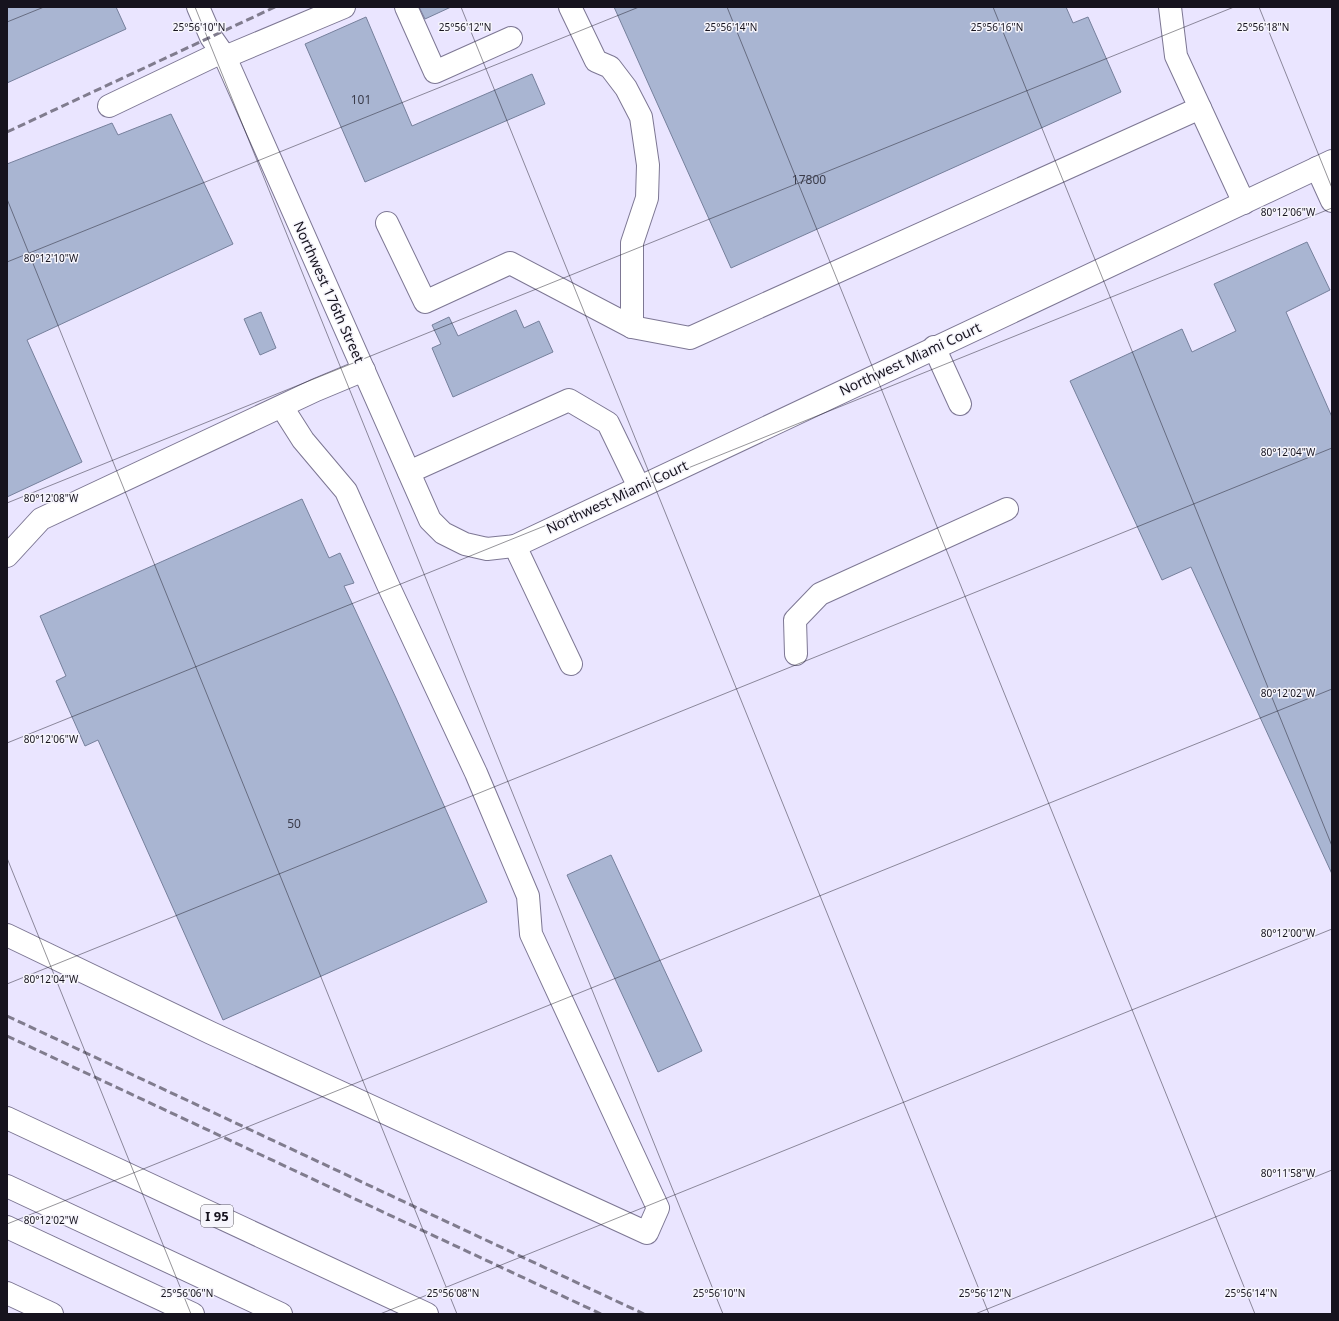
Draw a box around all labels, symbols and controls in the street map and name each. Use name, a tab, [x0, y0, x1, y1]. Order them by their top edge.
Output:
text: 25°56'10"N	[173, 20, 225, 34]
text: 25°56'12"N	[439, 20, 491, 34]
text: 25°56'14"N	[705, 20, 757, 34]
text: 25°56'16"N	[971, 20, 1023, 34]
text: 25°56'18"N	[1237, 20, 1289, 34]
house number: 101	[351, 91, 371, 108]
house number: 17800	[792, 171, 826, 188]
text: 80°12'06"W	[1261, 205, 1316, 219]
street label: Northwest 176th Street	[290, 218, 369, 366]
text: 80°12'10"W	[24, 251, 79, 265]
street label: Northwest Miami Court	[836, 317, 984, 400]
text: 80°12'04"W	[1261, 445, 1316, 459]
street label: Northwest Miami Court	[543, 455, 691, 538]
text: 80°12'08"W	[24, 491, 79, 505]
text: 80°12'02"W	[1261, 686, 1316, 700]
text: 80°12'06"W	[24, 732, 79, 746]
house number: 50	[287, 815, 301, 832]
text: 80°12'00"W	[1261, 926, 1316, 940]
text: 80°12'04"W	[24, 972, 79, 986]
text: 80°11'58"W	[1261, 1166, 1316, 1180]
road number: I 95	[201, 1205, 233, 1227]
text: 80°12'02"W	[24, 1213, 79, 1227]
text: 25°56'06"N	[161, 1286, 213, 1300]
text: 25°56'08"N	[427, 1286, 479, 1300]
text: 25°56'10"N	[693, 1286, 745, 1300]
text: 25°56'12"N	[959, 1286, 1011, 1300]
text: 25°56'14"N	[1225, 1286, 1277, 1300]

